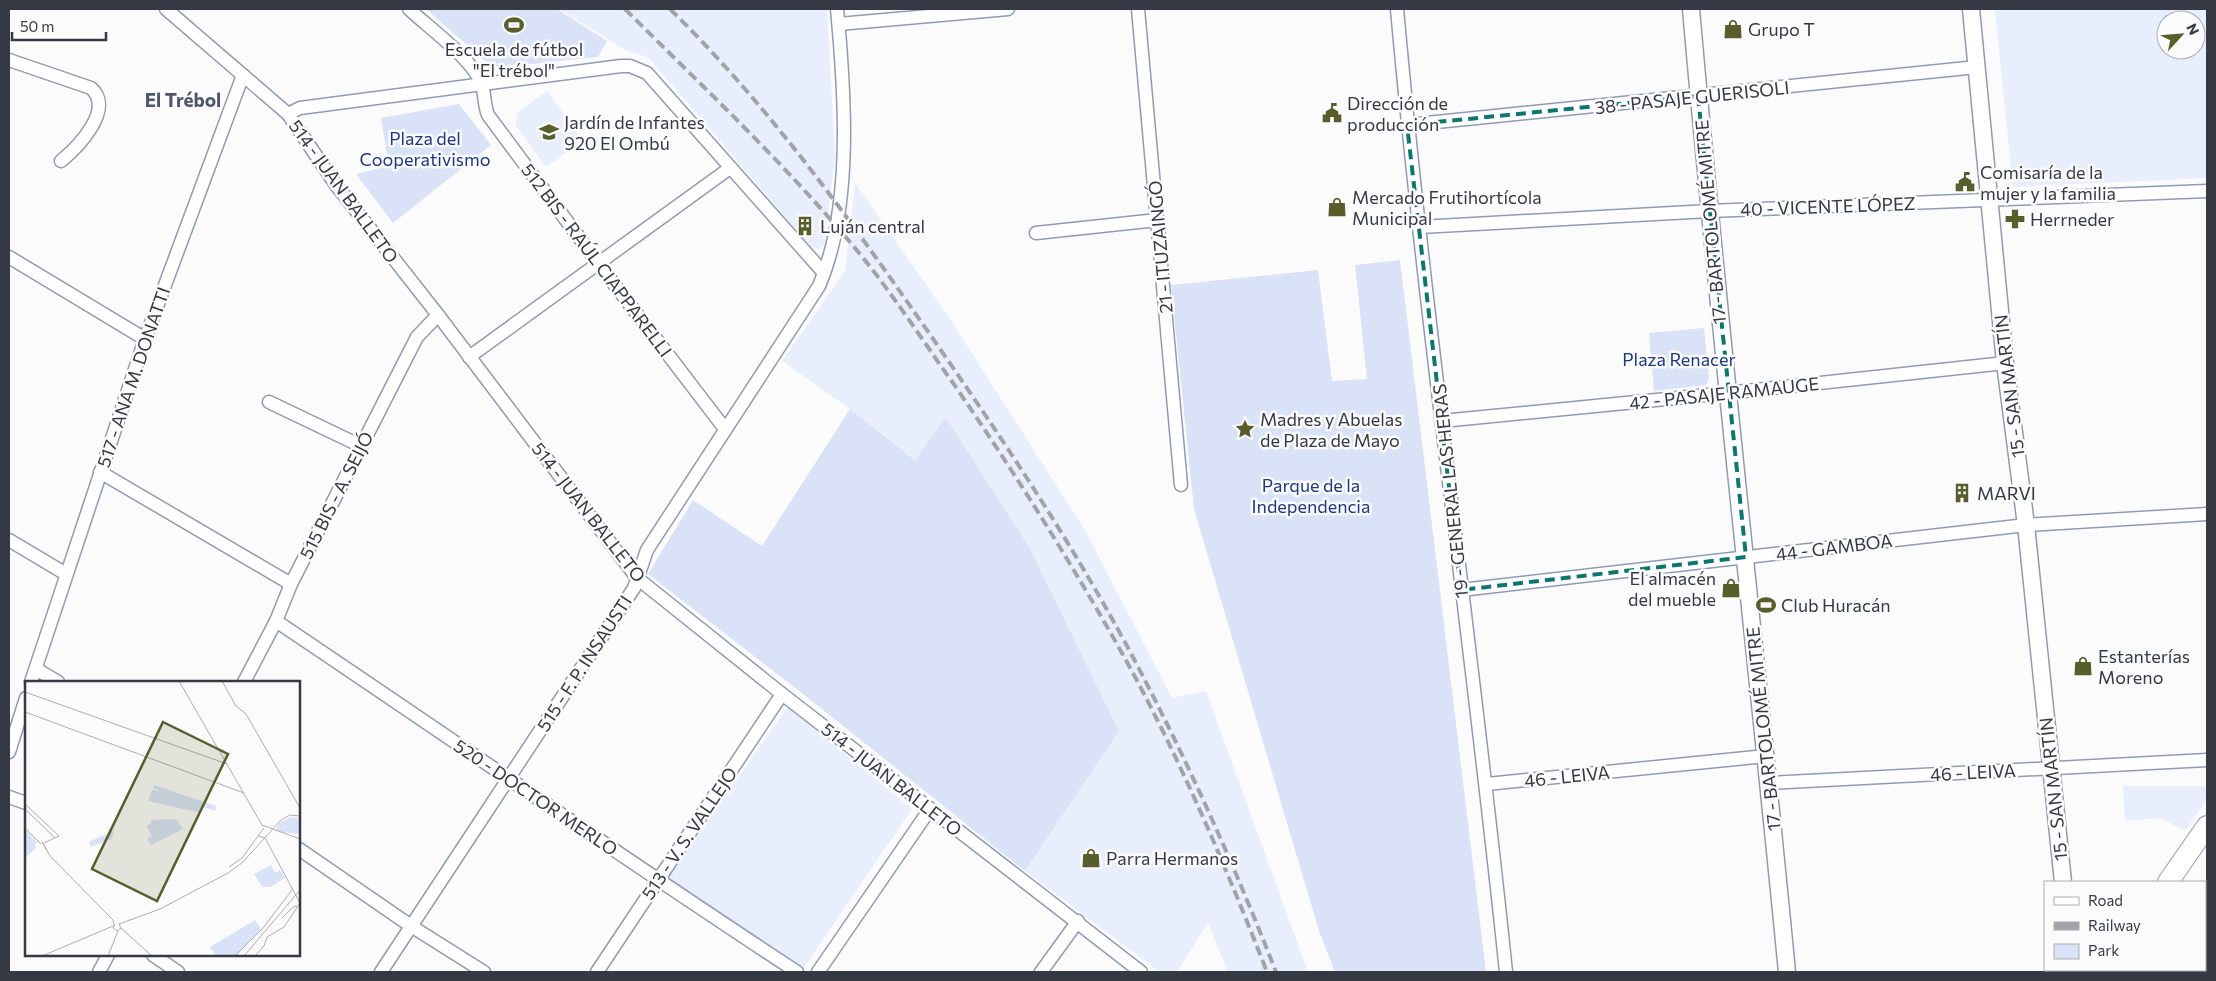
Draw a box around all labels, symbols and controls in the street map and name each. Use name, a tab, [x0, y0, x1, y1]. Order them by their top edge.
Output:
scale bar	[12, 10, 106, 42]
north arrow	[2156, 10, 2206, 60]
sports icon: Escuela de fútbol "El trébol"	[503, 14, 525, 36]
text: 50 m	[20, 17, 54, 35]
shop icon: Grupo T	[1722, 18, 1744, 40]
place label: Grupo T	[1748, 18, 1815, 40]
text: N	[2183, 21, 2203, 38]
place label: Escuela de fútbol "El trébol"	[445, 38, 583, 81]
street label: 38 - PASAJE GUERISOLI	[1594, 76, 1790, 118]
district label: El Trébol	[145, 88, 221, 111]
place label: Dirección de producción	[1347, 92, 1448, 135]
public building icon: Dirección de producción	[1321, 102, 1343, 124]
place label: Jardín de Infantes 920 El Ombú	[564, 111, 705, 154]
street label: 514 - JUAN BALLETO	[285, 115, 403, 267]
street label: 17 - BARTOLOMÉ MITRE	[1690, 119, 1730, 325]
school or university icon: Jardín de Infantes 920 El Ombú	[538, 121, 560, 143]
park label: Plaza del Cooperativismo	[360, 127, 490, 170]
street label: 512 BIS - RAÚL CIAPPARELLI	[517, 159, 677, 361]
place label: Comisaría de la mujer y la familia	[1980, 161, 2116, 204]
public building icon: Comisaría de la mujer y la familia	[1954, 171, 1976, 193]
street label: 21 - ITUZAINGÓ	[1143, 180, 1177, 314]
place label: Mercado Frutihortícola Municipal	[1352, 186, 1542, 229]
street label: 40 - VICENTE LÓPEZ	[1740, 192, 1916, 220]
shop icon: Mercado Frutihortícola Municipal	[1326, 196, 1348, 218]
pharmacy icon: Herrneder	[2004, 208, 2026, 230]
place label: Herrneder	[2030, 208, 2114, 230]
building icon: Luján central	[794, 215, 816, 237]
place label: Luján central	[820, 215, 925, 237]
street label: 517 - ANA M. DONATTI	[92, 284, 174, 470]
street label: 15 - SAN MARTÍN	[1989, 313, 2029, 459]
park label: Plaza Renacer	[1622, 348, 1736, 370]
street label: 42 - PASAJE RAMAUGE	[1628, 372, 1820, 414]
street label: 19 - GENERAL LAS HERAS	[1428, 383, 1472, 599]
place label: Madres y Abuelas de Plaza de Mayo	[1260, 408, 1402, 451]
place icon: Madres y Abuelas de Plaza de Mayo	[1234, 418, 1256, 440]
street label: 515 BIS - A. SEIJÓ	[294, 428, 378, 562]
street label: 514 - JUAN BALLETO	[528, 438, 650, 586]
park label: Parque de la Independencia	[1252, 474, 1370, 517]
building icon: MARVI	[1951, 482, 1973, 504]
place label: MARVI	[1977, 482, 2036, 504]
street label: 44 - GAMBOA	[1775, 529, 1893, 565]
place label: El almacén del mueble	[1628, 567, 1716, 610]
shop icon: El almacén del mueble	[1720, 577, 1742, 599]
street label: 515 - F. P. INSAUSTI	[532, 591, 636, 735]
sports icon: Club Huracán	[1755, 594, 1777, 616]
place label: Club Huracán	[1781, 594, 1891, 616]
street label: 17 - BARTOLOMÉ MITRE	[1741, 626, 1785, 832]
place label: Estanterías Moreno	[2098, 645, 2190, 688]
shop icon: Estanterías Moreno	[2072, 655, 2094, 677]
inset map	[25, 681, 300, 956]
street label: 15 - SAN MARTÍN	[2035, 716, 2071, 862]
street label: 514 - JUAN BALLETO	[818, 718, 966, 840]
street label: 520 - DOCTOR MERLO	[450, 734, 622, 860]
street label: 46 - LEIVA	[1930, 759, 2016, 785]
street label: 46 - LEIVA	[1523, 761, 1611, 791]
street label: 513 - V. S. VALLEJO	[637, 763, 741, 903]
shop icon: Parra Hermanos	[1080, 847, 1102, 869]
place label: Parra Hermanos	[1106, 847, 1238, 869]
legend	[2044, 881, 2206, 971]
text: Road	[2088, 891, 2123, 909]
text: Railway	[2088, 916, 2141, 934]
text: Park	[2088, 941, 2119, 959]

